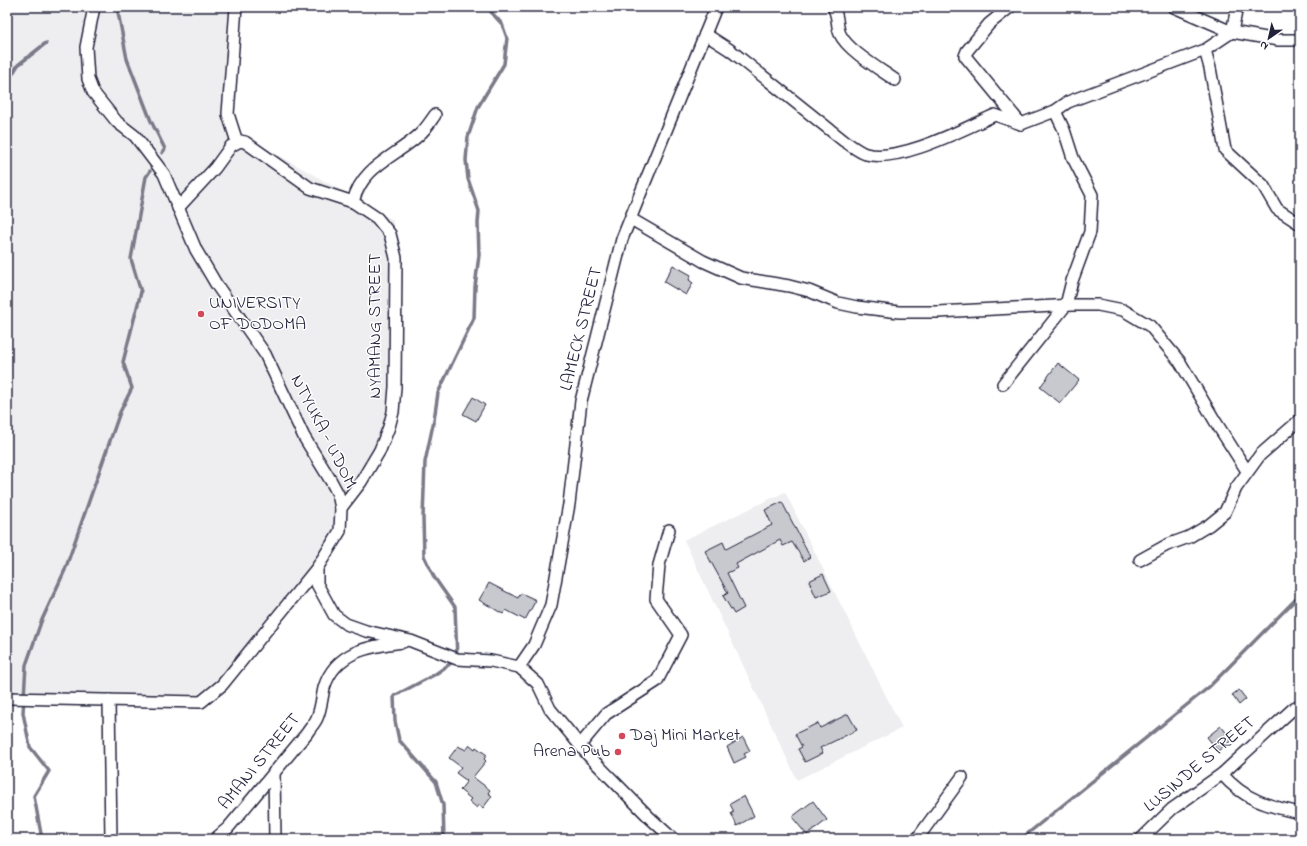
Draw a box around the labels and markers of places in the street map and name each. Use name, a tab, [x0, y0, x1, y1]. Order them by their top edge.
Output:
place label: UNIVERSITY OF DODOMA	[209, 291, 306, 338]
marker: UNIVERSITY OF DODOMA	[196, 309, 206, 319]
place label: Daj Mini Market	[629, 723, 740, 749]
marker: Daj Mini Market	[617, 731, 627, 741]
place label: Arena Pub	[533, 739, 610, 765]
marker: Arena Pub	[613, 747, 623, 757]

